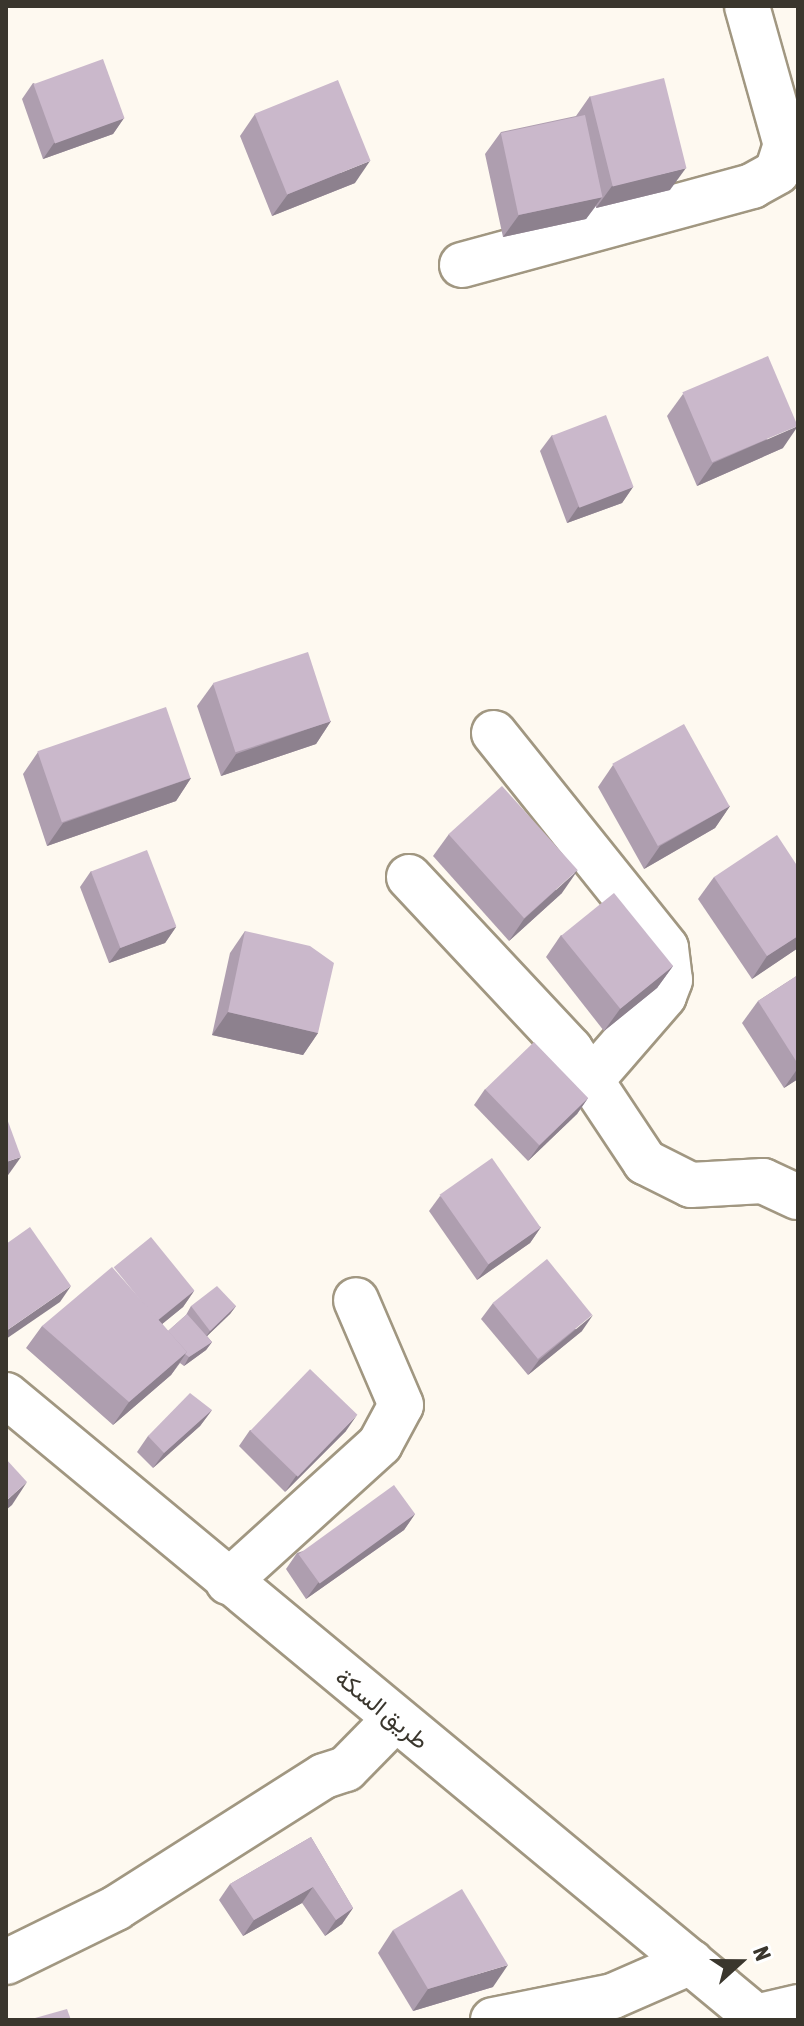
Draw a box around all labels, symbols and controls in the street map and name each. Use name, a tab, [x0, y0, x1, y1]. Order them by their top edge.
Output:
street label: طريق السكة	[330, 1663, 434, 1755]
north arrow	[700, 1922, 780, 2002]
text: N	[748, 1943, 777, 1964]

